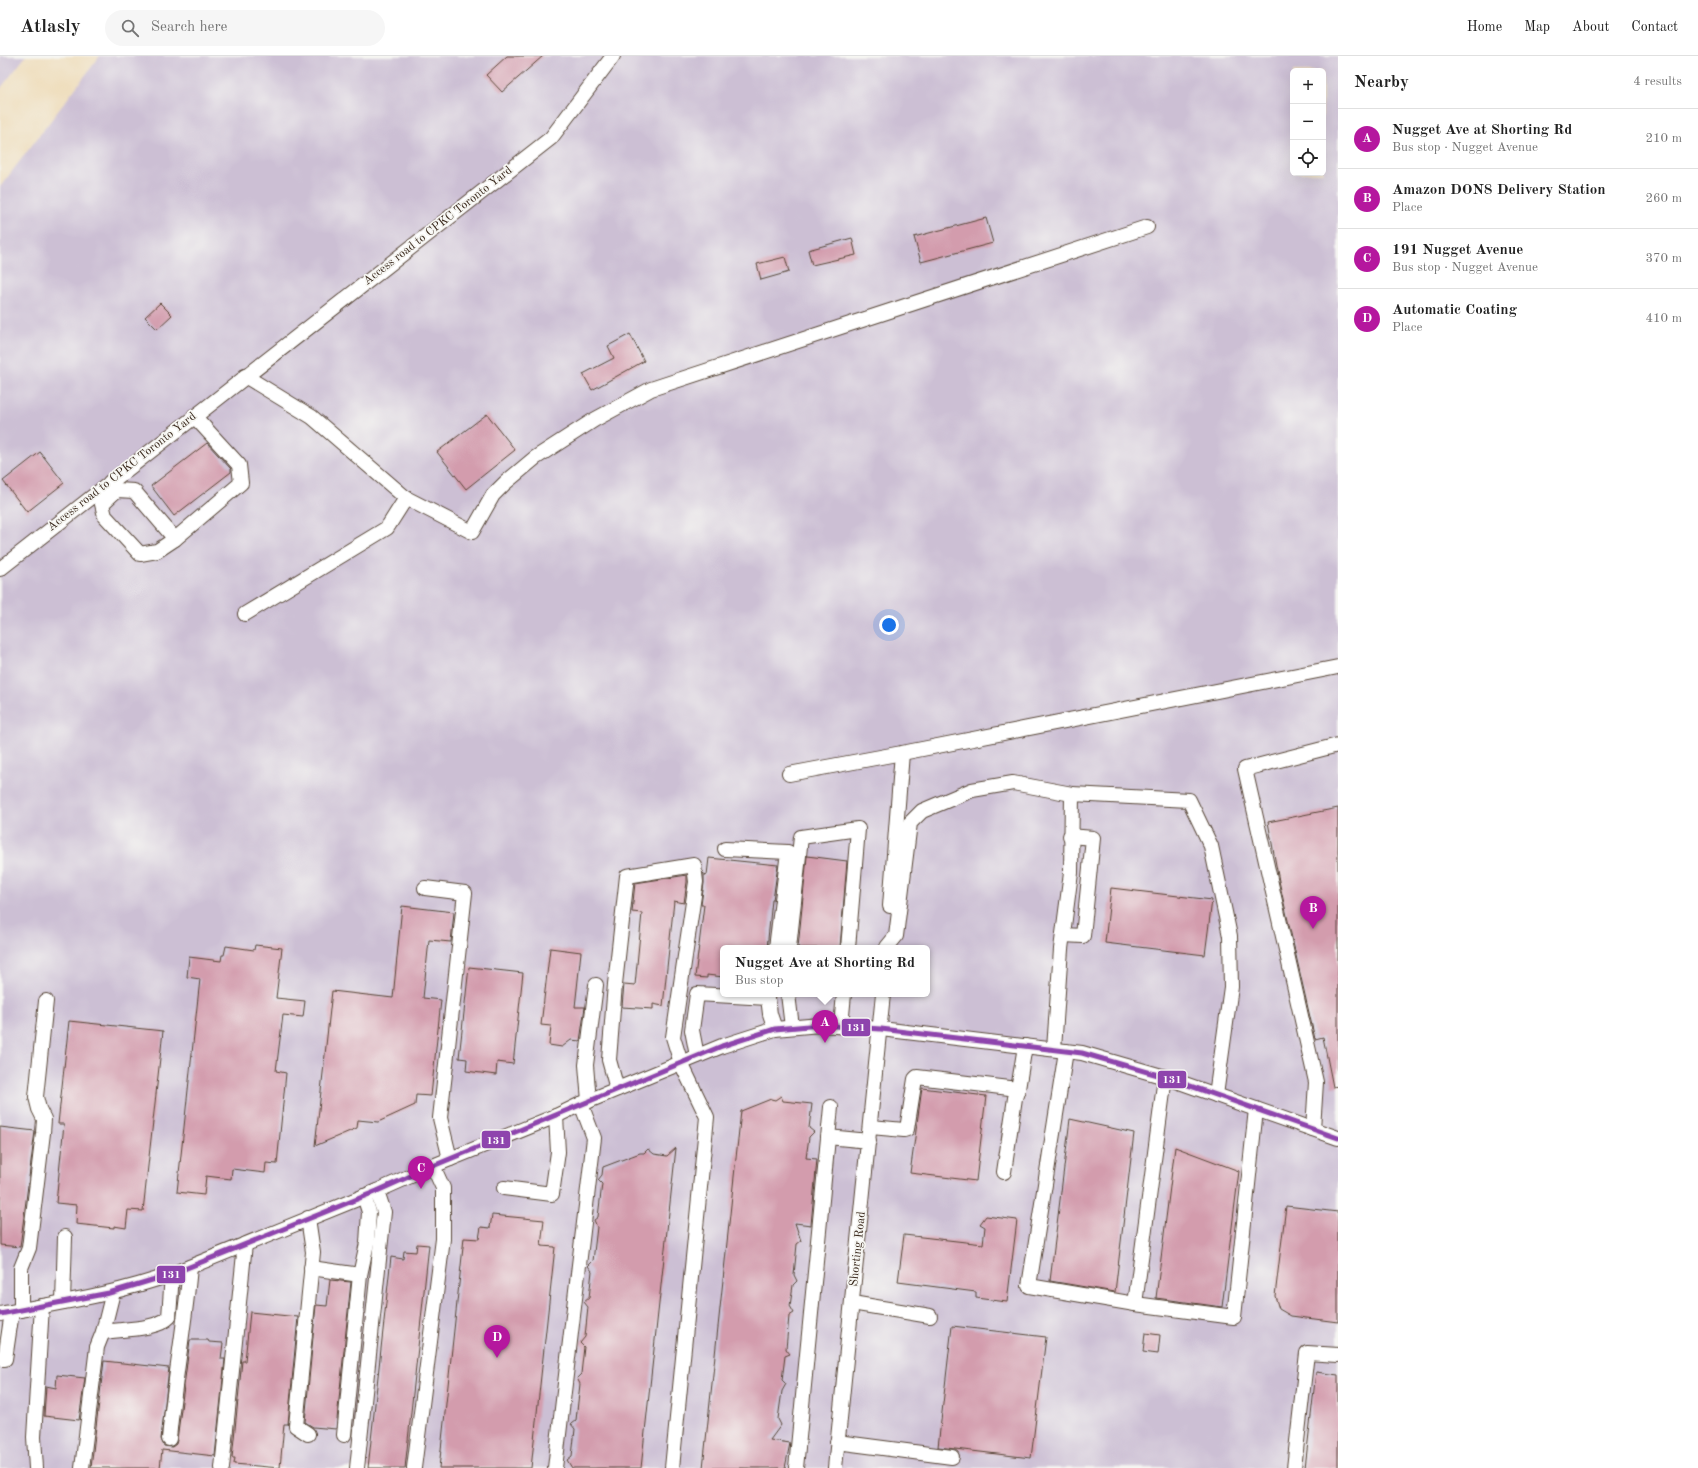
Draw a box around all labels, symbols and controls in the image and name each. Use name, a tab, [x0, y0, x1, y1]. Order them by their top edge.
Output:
search box	[105, 10, 385, 46]
icon: search	[119, 17, 141, 39]
text: Atlasly	[20, 18, 81, 37]
text: Search here	[151, 20, 228, 35]
text: Home	[1467, 20, 1502, 34]
text: Map	[1524, 20, 1550, 34]
text: About	[1572, 20, 1609, 34]
text: Contact	[1631, 20, 1678, 34]
map controls	[1290, 68, 1326, 176]
button: +	[1290, 68, 1326, 104]
text: Nearby	[1354, 74, 1409, 91]
text: 4 results	[1633, 75, 1682, 88]
button: −	[1290, 104, 1326, 140]
text: Nugget Ave at Shorting Rd	[1392, 123, 1572, 138]
text: A	[1362, 132, 1372, 145]
text: 210 m	[1645, 132, 1682, 145]
button: locate	[1290, 140, 1326, 176]
text: Bus stop · Nugget Avenue	[1392, 141, 1538, 154]
street label: Access road to CPKC Toronto Yard	[362, 164, 514, 288]
text: Amazon DON8 Delivery Station	[1392, 183, 1606, 198]
text: B	[1362, 192, 1372, 205]
text: 260 m	[1645, 192, 1682, 205]
text: Place	[1392, 201, 1422, 214]
text: 191 Nugget Avenue	[1392, 243, 1523, 258]
text: C	[1363, 252, 1371, 265]
text: 370 m	[1645, 252, 1682, 265]
text: Bus stop · Nugget Avenue	[1392, 261, 1538, 274]
text: Automatic Coating	[1392, 303, 1517, 318]
text: D	[1362, 312, 1372, 325]
text: 410 m	[1645, 312, 1682, 325]
text: Place	[1392, 321, 1422, 334]
street label: Access road to CPKC Toronto Yard	[46, 410, 198, 534]
your location	[879, 615, 899, 635]
pin: B	[1300, 896, 1326, 929]
popup	[720, 945, 930, 997]
text: Nugget Ave at Shorting Rd	[735, 956, 915, 971]
text: Bus stop	[735, 974, 783, 987]
pin: A	[812, 1010, 838, 1043]
line badge: 131	[841, 1018, 871, 1037]
text: 131	[846, 1023, 866, 1034]
line badge: 131	[1157, 1070, 1187, 1089]
text: 131	[1162, 1075, 1182, 1086]
line badge: 131	[481, 1130, 511, 1149]
text: 131	[486, 1136, 506, 1147]
pin: C	[408, 1156, 434, 1189]
street label: Shorting Road	[848, 1211, 868, 1287]
line badge: 131	[156, 1265, 186, 1284]
text: 131	[161, 1270, 181, 1281]
pin: D	[484, 1325, 510, 1358]

